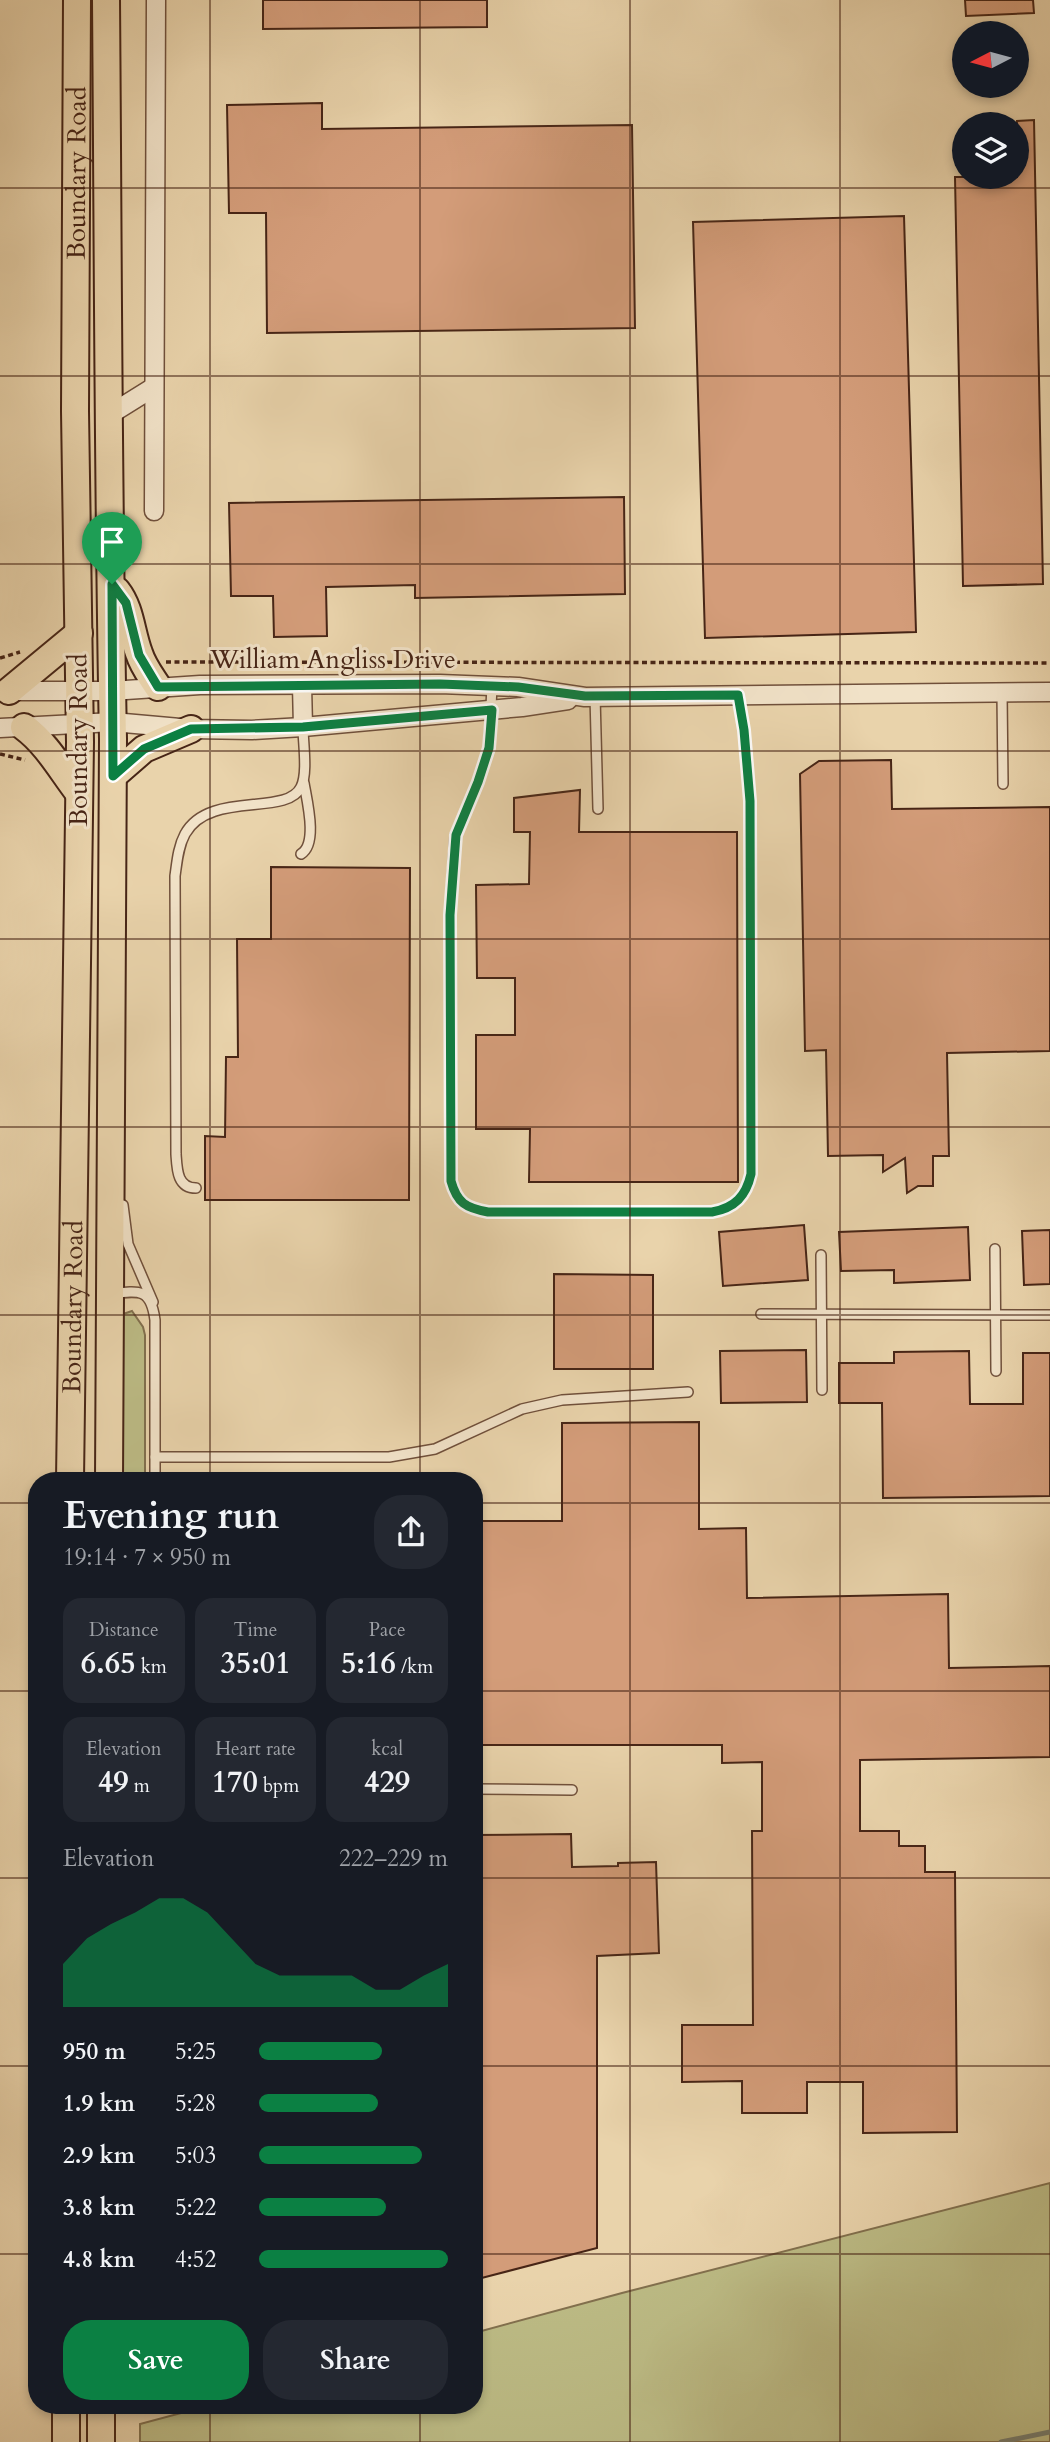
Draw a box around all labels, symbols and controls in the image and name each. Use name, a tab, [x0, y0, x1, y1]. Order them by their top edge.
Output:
north arrow	[952, 21, 1029, 98]
map controls	[952, 21, 1029, 189]
street label: Boundary Road	[58, 86, 94, 260]
button: layers	[952, 112, 1029, 189]
pin	[82, 512, 142, 584]
icon: arrive	[93, 523, 131, 561]
street label: William Angliss Drive	[209, 642, 456, 677]
street label: Boundary Road	[61, 653, 96, 827]
street label: Boundary Road	[54, 1220, 91, 1394]
text: Evening run	[63, 1490, 279, 1542]
button: share	[374, 1495, 448, 1569]
text: 19:14 · 7 × 950 m	[63, 1542, 231, 1573]
text: Distance	[89, 1617, 159, 1643]
text: Time	[234, 1617, 277, 1643]
text: Pace	[369, 1617, 406, 1643]
text: 6.65	[81, 1643, 136, 1684]
text: 35:01	[220, 1643, 291, 1684]
text: 5:16	[341, 1643, 396, 1684]
text: km	[136, 1654, 167, 1680]
text: /km	[396, 1654, 433, 1680]
text: Elevation	[86, 1736, 162, 1762]
text: Heart rate	[215, 1736, 296, 1762]
text: kcal	[371, 1736, 403, 1762]
text: 49	[98, 1762, 129, 1803]
text: 170	[212, 1762, 258, 1803]
text: 429	[364, 1762, 410, 1803]
text: m	[129, 1773, 150, 1799]
text: bpm	[258, 1773, 299, 1799]
text: Elevation	[63, 1843, 154, 1874]
text: 222–229 m	[339, 1843, 448, 1874]
text: 950 m	[63, 2036, 126, 2067]
text: 5:25	[175, 2036, 216, 2067]
text: 1.9 km	[63, 2088, 135, 2119]
text: 5:28	[175, 2088, 216, 2119]
text: 2.9 km	[63, 2140, 135, 2171]
text: 5:03	[175, 2140, 216, 2171]
text: 3.8 km	[63, 2192, 135, 2223]
text: 5:22	[175, 2192, 216, 2223]
text: 4.8 km	[63, 2244, 135, 2275]
text: 4:52	[175, 2244, 216, 2275]
button: Save	[63, 2320, 249, 2400]
button: Share	[263, 2320, 448, 2400]

